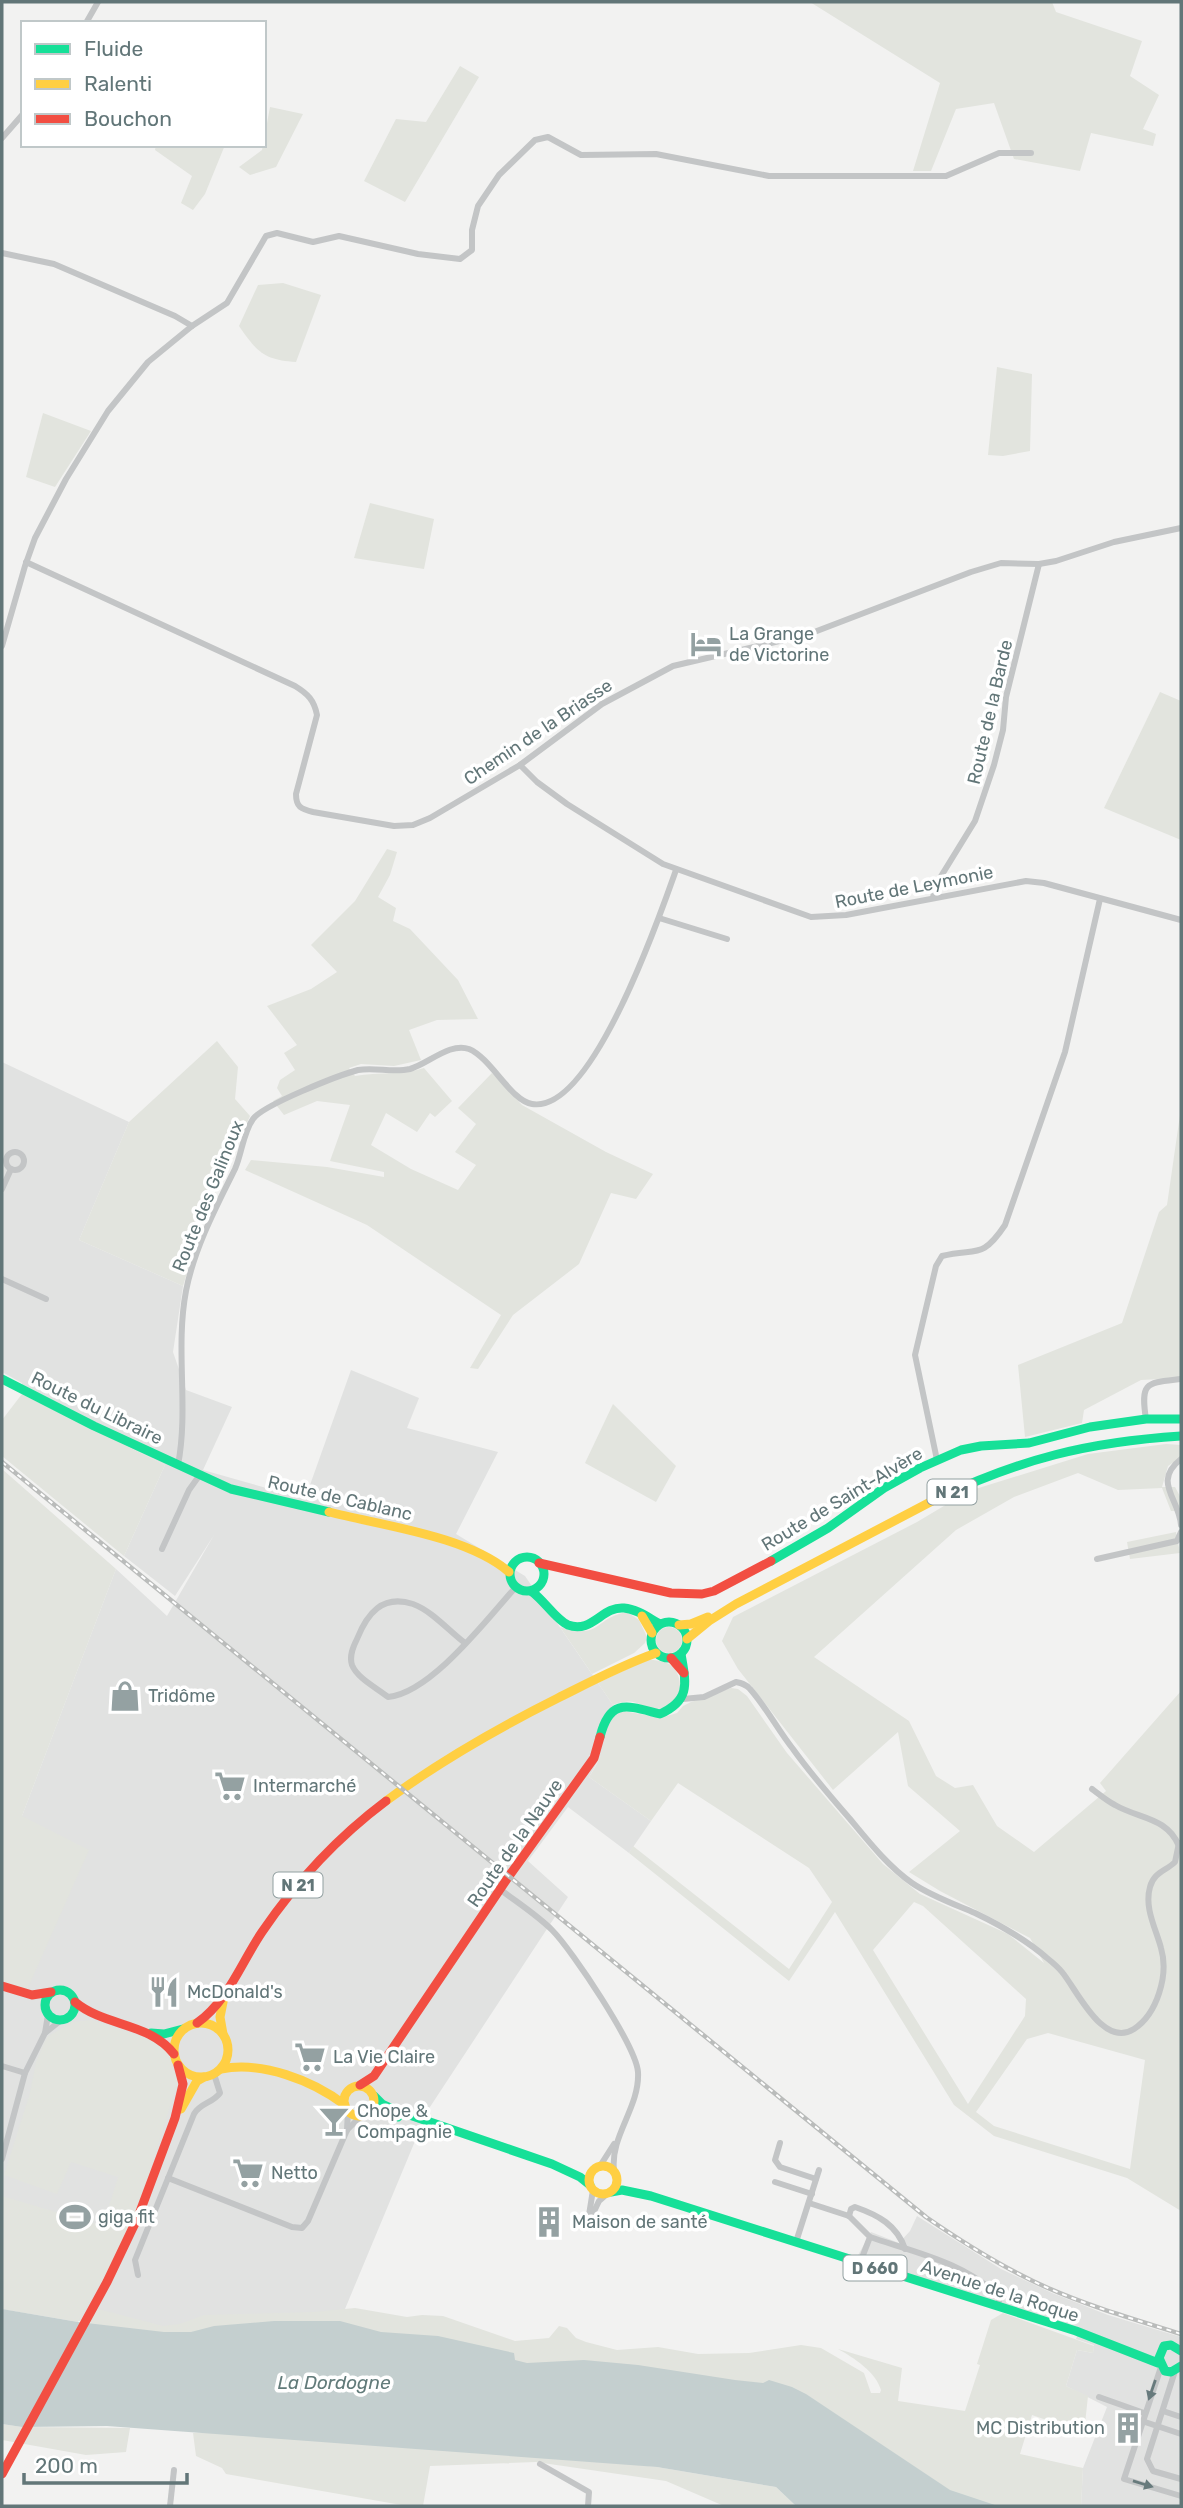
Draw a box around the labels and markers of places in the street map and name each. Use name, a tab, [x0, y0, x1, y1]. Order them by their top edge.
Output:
place label: La Grange de Victorine	[729, 623, 829, 666]
hotel icon: La Grange de Victorine	[689, 627, 723, 661]
shop icon: Tridôme	[108, 1679, 142, 1713]
place label: Tridôme	[148, 1685, 215, 1707]
supermarket icon: Intermarché	[213, 1769, 247, 1803]
place label: Intermarché	[253, 1775, 356, 1797]
restaurant icon: McDonald's	[147, 1975, 181, 2009]
place label: McDonald's	[187, 1981, 283, 2003]
supermarket icon: La Vie Claire	[293, 2040, 327, 2074]
place label: La Vie Claire	[333, 2046, 435, 2068]
place label: Chope & Compagnie	[357, 2100, 452, 2143]
bar icon: Chope & Compagnie	[317, 2104, 351, 2138]
supermarket icon: Netto	[231, 2156, 265, 2190]
place label: Netto	[271, 2162, 318, 2184]
sports icon: giga fit	[58, 2200, 92, 2234]
building icon: Maison de santé	[532, 2205, 566, 2239]
place label: giga fit	[98, 2206, 155, 2228]
place label: Maison de santé	[572, 2211, 708, 2233]
building icon: MC Distribution	[1111, 2411, 1145, 2445]
place label: MC Distribution	[976, 2417, 1105, 2439]

